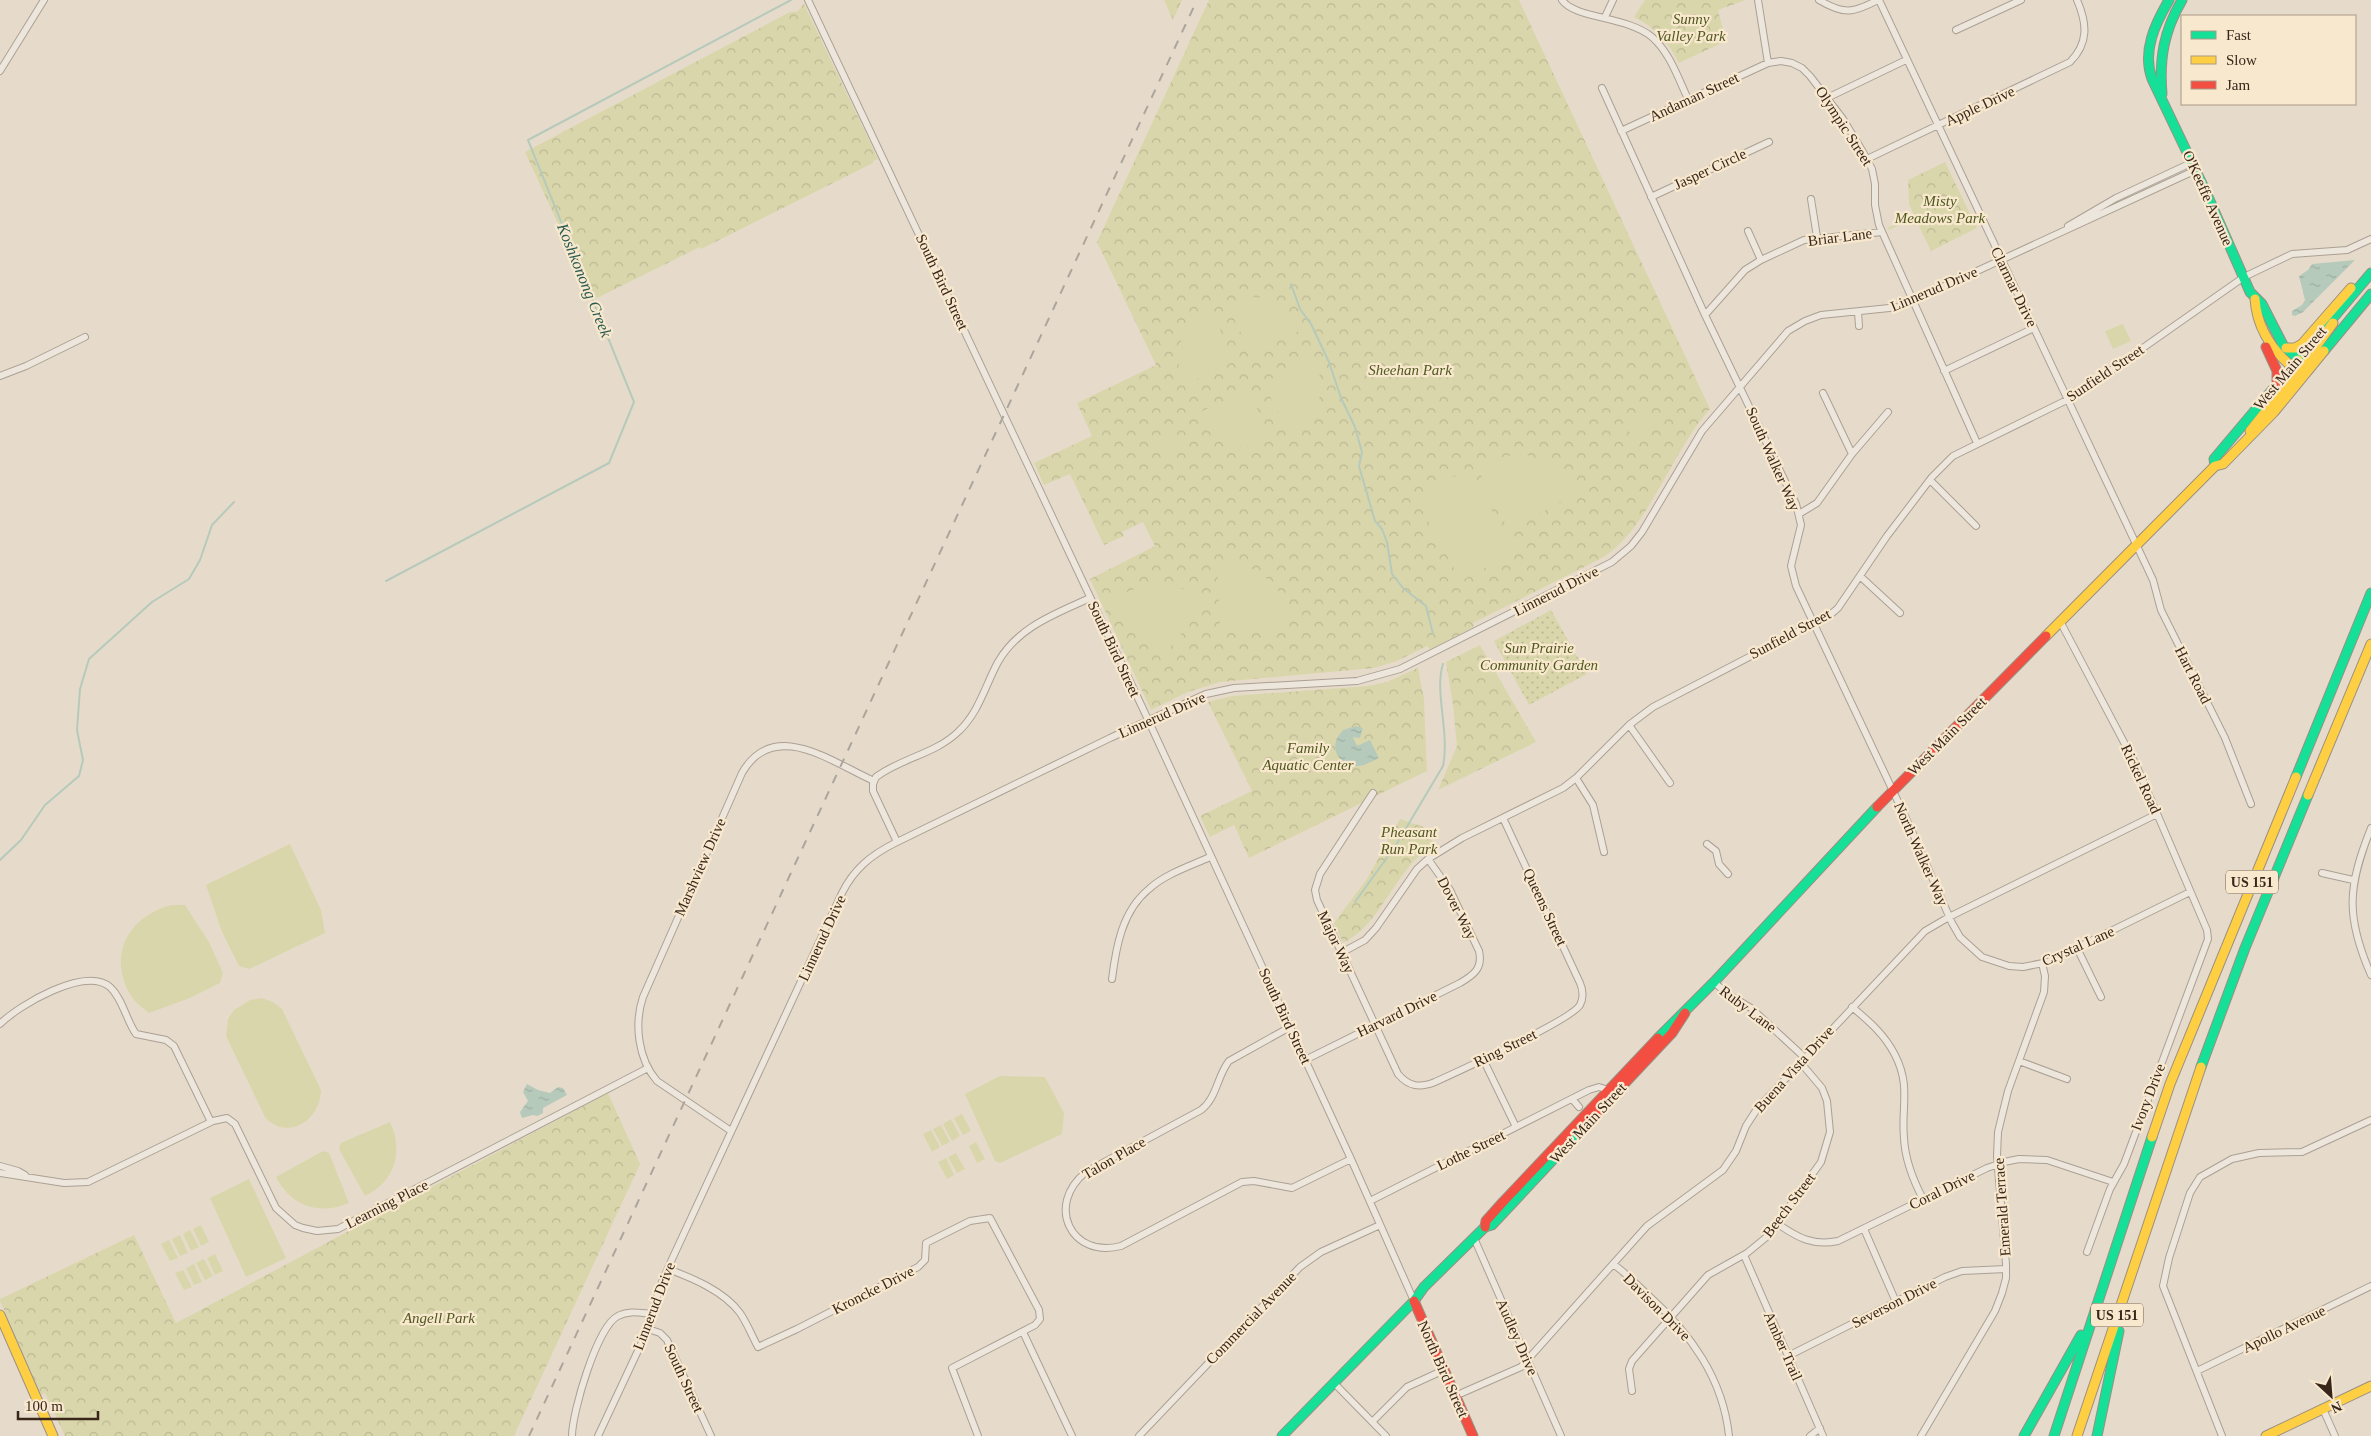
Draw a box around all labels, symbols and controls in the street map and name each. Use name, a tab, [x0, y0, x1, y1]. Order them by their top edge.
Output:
park label: Sunny Valley Park	[1656, 11, 1726, 44]
legend	[2181, 15, 2356, 105]
text: Fast	[2226, 27, 2252, 43]
text: Slow	[2226, 52, 2257, 68]
street label: Andaman Street	[1647, 69, 1742, 125]
text: Jam	[2226, 77, 2250, 93]
street label: Olympic Street	[1812, 83, 1876, 169]
street label: Apple Drive	[1943, 83, 2017, 129]
street label: Jasper Circle	[1671, 145, 1749, 193]
street label: O'Keeffe Avenue	[2180, 148, 2236, 248]
park label: Misty Meadows Park	[1894, 193, 1986, 226]
water label: Koshkonong Creek	[553, 220, 616, 341]
street label: Briar Lane	[1807, 225, 1873, 249]
street label: South Bird Street	[913, 231, 972, 333]
street label: Clarmar Drive	[1988, 244, 2040, 330]
street label: Linnerud Drive	[1888, 263, 1980, 315]
street label: West Main Street	[2251, 322, 2330, 413]
street label: Sunfield Street	[2063, 341, 2147, 405]
park label: Sheehan Park	[1368, 362, 1452, 378]
street label: South Walker Way	[1743, 405, 1803, 514]
street label: Linnerud Drive	[1511, 563, 1601, 619]
street label: South Bird Street	[1085, 598, 1144, 700]
street label: Sunfield Street	[1747, 606, 1834, 662]
park label: Sun Prairie Community Garden	[1480, 640, 1598, 673]
street label: Hart Road	[2172, 644, 2214, 707]
street label: Linnerud Drive	[1116, 689, 1208, 741]
street label: West Main Street	[1905, 693, 1990, 778]
park label: Family Aquatic Center	[1261, 740, 1354, 773]
street label: Rickel Road	[2118, 742, 2164, 817]
street label: North Walker Way	[1891, 800, 1951, 909]
street label: Marshview Drive	[671, 815, 729, 918]
park label: Pheasant Run Park	[1379, 824, 1438, 857]
street label: Queens Street	[1520, 866, 1570, 949]
road number: US 151	[2226, 870, 2278, 894]
street label: Dover Way	[1434, 874, 1480, 942]
street label: Linnerud Drive	[795, 892, 849, 983]
street label: Major Way	[1315, 908, 1358, 976]
street label: Crystal Lane	[2040, 923, 2117, 969]
street label: South Bird Street	[1256, 965, 1315, 1067]
street label: Ruby Lane	[1717, 983, 1780, 1036]
street label: Harvard Drive	[1354, 988, 1440, 1040]
street label: Buena Vista Drive	[1751, 1022, 1837, 1115]
street label: Ring Street	[1471, 1026, 1540, 1070]
street label: Ivory Drive	[2128, 1061, 2168, 1133]
street label: West Main Street	[1547, 1079, 1630, 1166]
street label: Lothe Street	[1434, 1126, 1508, 1173]
street label: Talon Place	[1080, 1133, 1149, 1182]
street label: Emerald Terrace	[1991, 1157, 2013, 1257]
street label: Coral Drive	[1906, 1167, 1978, 1213]
street label: Beech Street	[1760, 1169, 1819, 1240]
street label: Learning Place	[343, 1176, 431, 1232]
street label: Linnerud Drive	[630, 1259, 678, 1352]
street label: Kroncke Drive	[829, 1262, 917, 1317]
street label: Commercial Avenue	[1203, 1268, 1300, 1368]
street label: Davison Drive	[1620, 1270, 1694, 1344]
street label: Severson Drive	[1849, 1275, 1939, 1331]
street label: Audley Drive	[1493, 1296, 1541, 1378]
street label: Apollo Avenue	[2240, 1302, 2328, 1356]
road number: US 151	[2091, 1304, 2143, 1326]
street label: Amber Trail	[1761, 1309, 1805, 1383]
park label: Angell Park	[402, 1310, 475, 1326]
street label: North Bird Street	[1415, 1318, 1472, 1421]
street label: South Street	[661, 1341, 707, 1416]
north arrow	[2306, 1371, 2356, 1421]
scale bar	[18, 1388, 98, 1420]
text: 100 m	[25, 1398, 63, 1414]
text: N	[2329, 1398, 2344, 1416]

